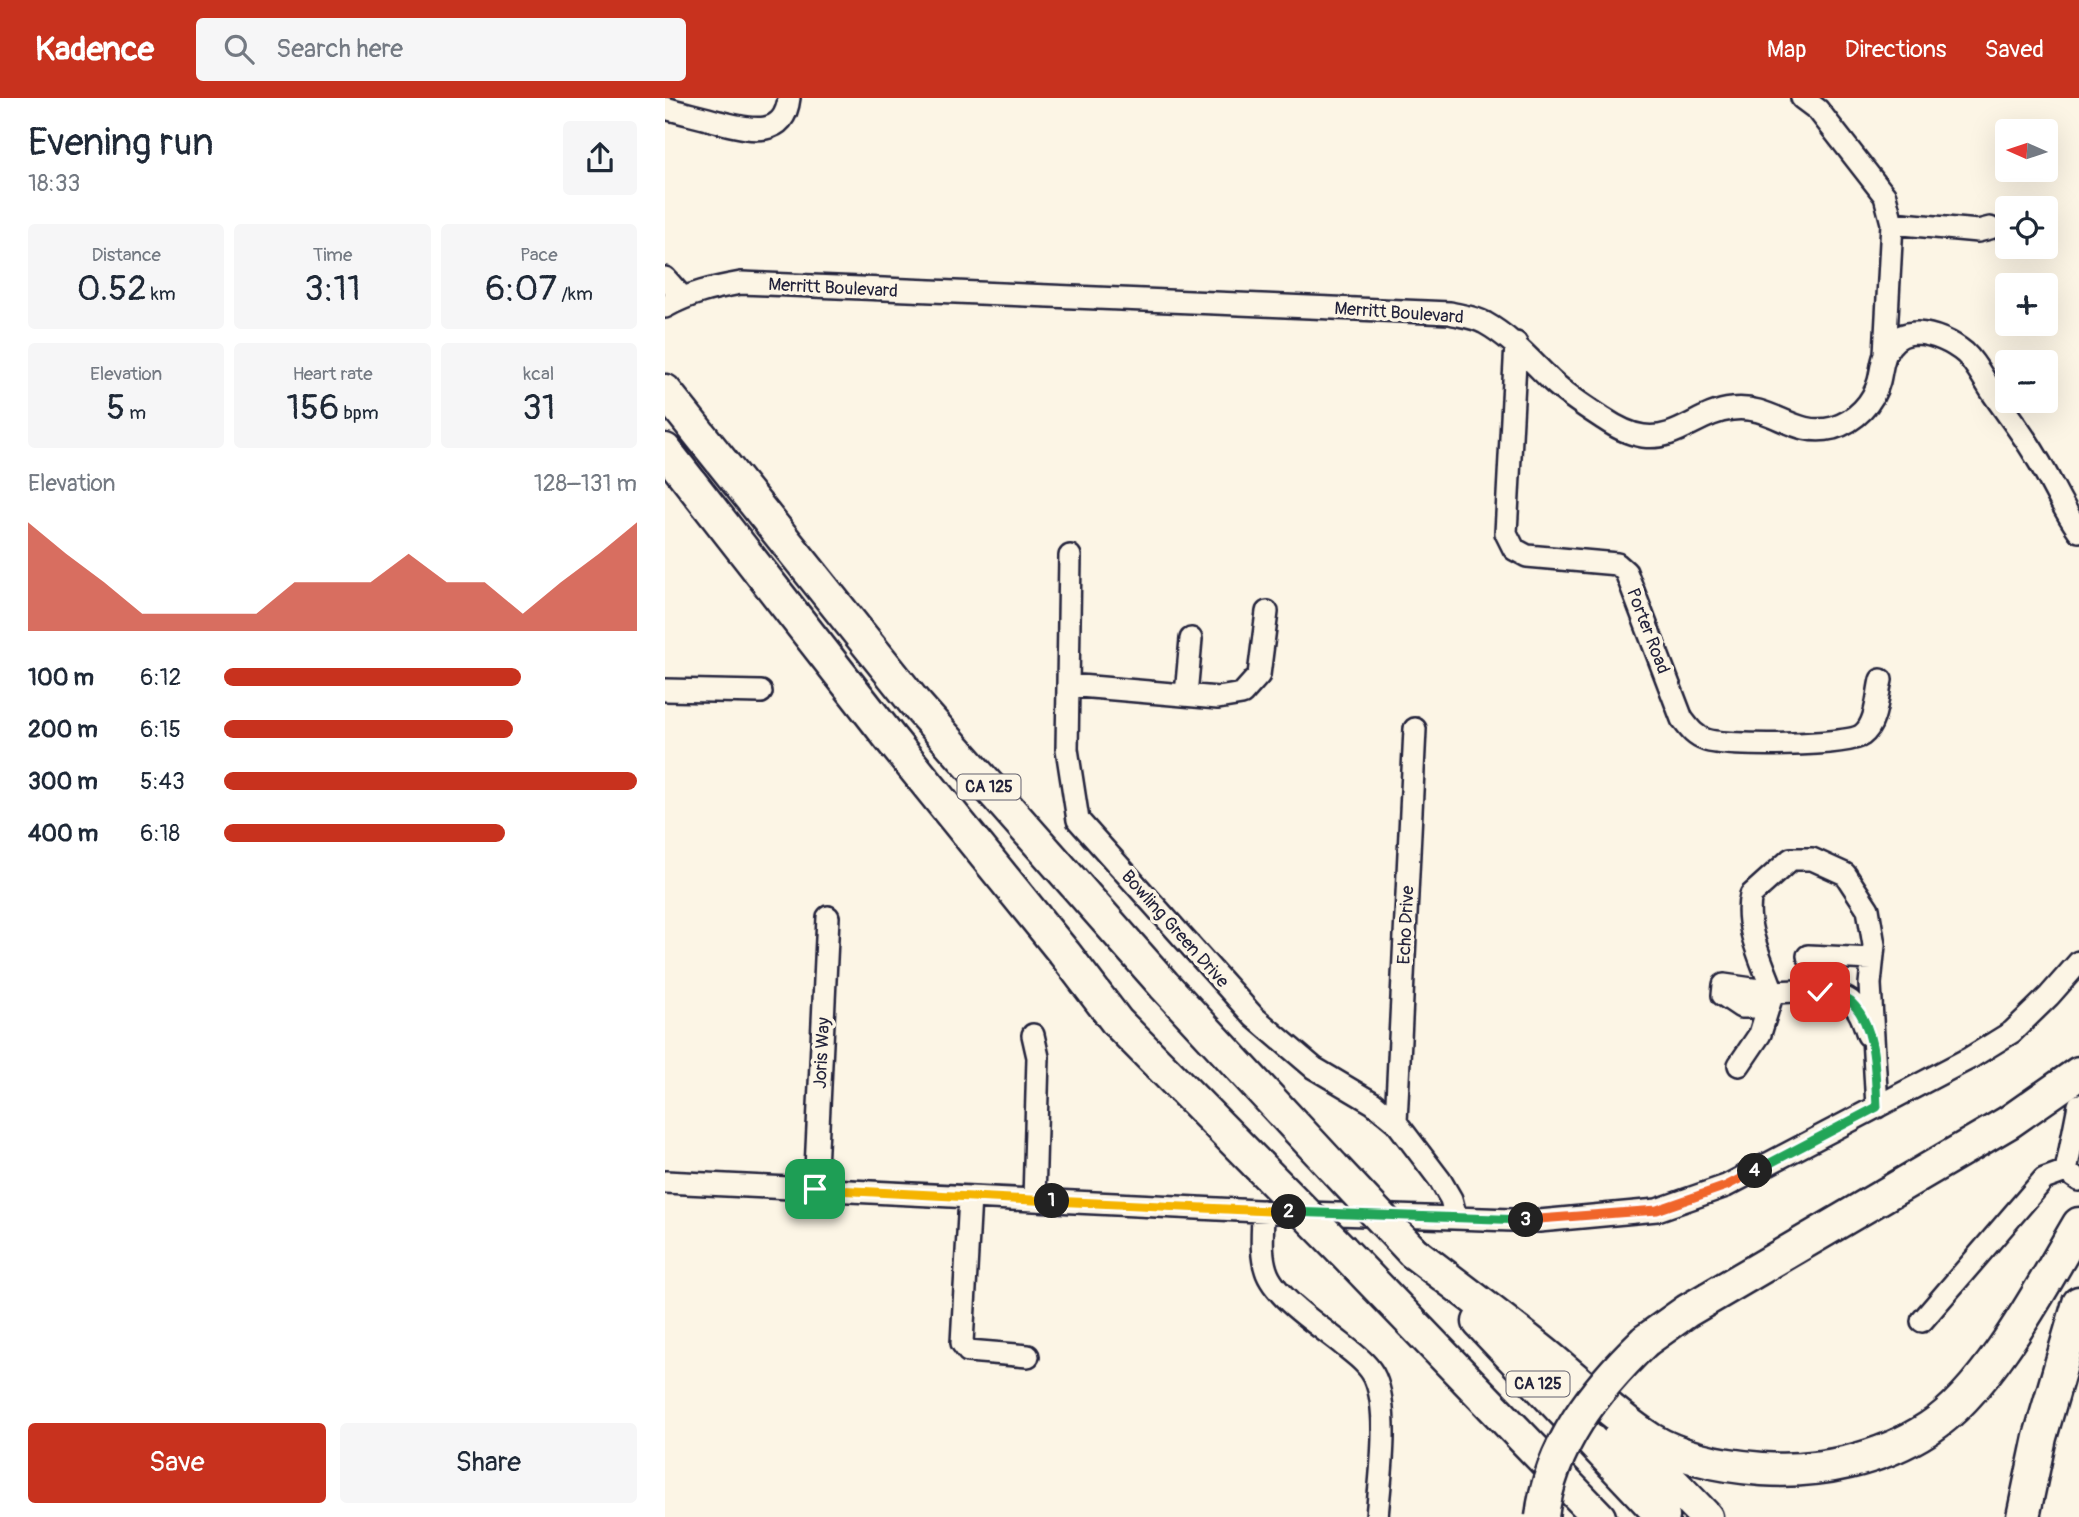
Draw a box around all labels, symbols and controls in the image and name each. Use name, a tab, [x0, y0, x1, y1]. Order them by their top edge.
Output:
search box	[196, 18, 686, 81]
text: Kadence	[35, 29, 154, 70]
icon: search	[220, 30, 258, 68]
text: Search here	[276, 33, 403, 65]
text: Map	[1767, 35, 1807, 64]
text: Directions	[1845, 35, 1946, 64]
text: Saved	[1984, 35, 2044, 64]
text: Evening run	[28, 119, 214, 167]
north arrow	[1995, 119, 2058, 182]
map controls	[1995, 119, 2058, 413]
button: share	[563, 121, 637, 195]
text: 18:33	[28, 169, 80, 198]
button: locate	[1995, 196, 2058, 259]
text: Distance	[91, 243, 161, 267]
text: Time	[313, 243, 352, 267]
text: Pace	[520, 243, 558, 267]
text: 0.52	[77, 267, 147, 311]
text: 3:11	[304, 267, 361, 311]
text: 6:07	[485, 267, 557, 311]
street label: Merritt Boulevard	[768, 273, 898, 303]
button: +	[1995, 273, 2058, 336]
text: km	[147, 282, 176, 306]
text: /km	[557, 282, 593, 306]
street label: Merritt Boulevard	[1333, 297, 1465, 329]
button: −	[1995, 350, 2058, 413]
text: Elevation	[90, 362, 162, 386]
text: Heart rate	[292, 362, 373, 386]
text: kcal	[523, 362, 554, 386]
text: 5	[106, 386, 125, 430]
text: 156	[286, 386, 339, 430]
text: 31	[522, 386, 555, 430]
text: m	[125, 401, 146, 425]
text: bpm	[339, 401, 379, 425]
text: Elevation	[28, 469, 116, 498]
text: 128–131 m	[534, 469, 637, 498]
street label: Porter Road	[1621, 585, 1675, 677]
text: 100 m	[28, 663, 94, 692]
text: 6:12	[140, 663, 181, 692]
text: 200 m	[28, 715, 98, 744]
text: 6:15	[140, 715, 181, 744]
text: 300 m	[28, 767, 98, 796]
text: 5:43	[140, 767, 185, 796]
road number: CA 125	[957, 774, 1021, 800]
text: 400 m	[28, 819, 98, 848]
text: 6:18	[140, 819, 180, 848]
street label: Bowling Green Drive	[1116, 865, 1234, 993]
street label: Echo Drive	[1392, 885, 1420, 965]
pin	[1790, 962, 1850, 1022]
icon: check	[1801, 973, 1839, 1011]
street label: Joris Way	[809, 1016, 835, 1089]
pin: 4	[1737, 1154, 1773, 1188]
text: 4	[1749, 1158, 1760, 1182]
pin	[785, 1159, 845, 1219]
icon: arrive	[796, 1170, 834, 1208]
pin: 1	[1035, 1184, 1069, 1218]
text: 1	[1048, 1188, 1055, 1212]
pin: 2	[1271, 1194, 1307, 1230]
text: 2	[1283, 1199, 1294, 1223]
pin: 3	[1509, 1202, 1543, 1238]
text: 3	[1520, 1207, 1531, 1231]
road number: CA 125	[1507, 1372, 1569, 1396]
button: Save	[28, 1423, 326, 1503]
button: Share	[340, 1423, 637, 1503]

